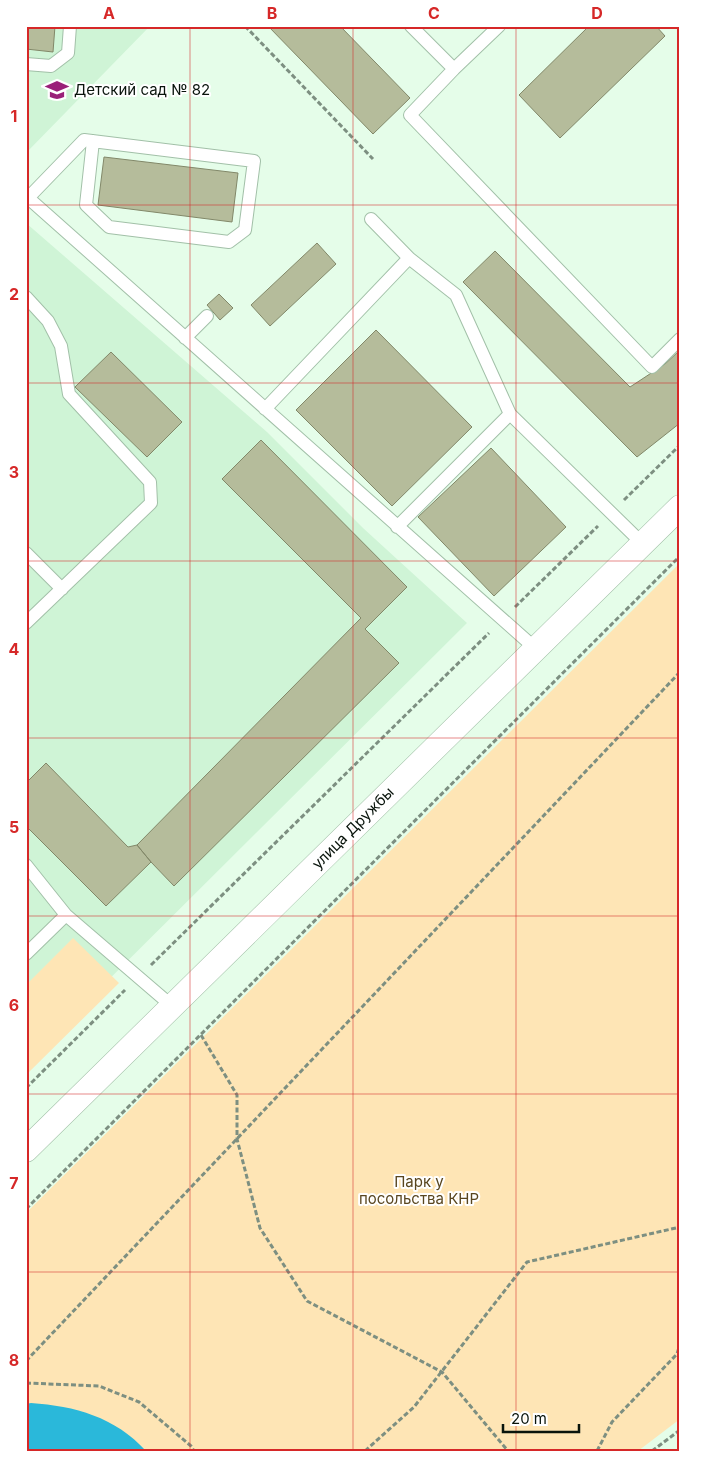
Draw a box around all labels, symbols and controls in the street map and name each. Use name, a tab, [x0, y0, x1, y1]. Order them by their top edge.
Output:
text: A	[103, 3, 115, 23]
text: B	[267, 3, 277, 23]
text: C	[428, 3, 440, 23]
text: D	[591, 3, 603, 23]
school or university icon: Детский сад № 82	[44, 77, 70, 103]
place label: Детский сад № 82	[74, 80, 210, 99]
text: 1	[11, 106, 17, 126]
text: 2	[9, 284, 19, 304]
text: 3	[9, 462, 19, 482]
text: 4	[9, 639, 20, 659]
street label: улица Дружбы	[308, 783, 398, 873]
text: 5	[9, 817, 19, 837]
text: 6	[9, 995, 19, 1015]
park label: Парк у посольства КНР	[359, 1172, 479, 1208]
text: 7	[9, 1173, 19, 1193]
text: 8	[9, 1350, 19, 1370]
scale bar	[503, 1402, 580, 1434]
text: 20 m	[511, 1409, 547, 1428]

